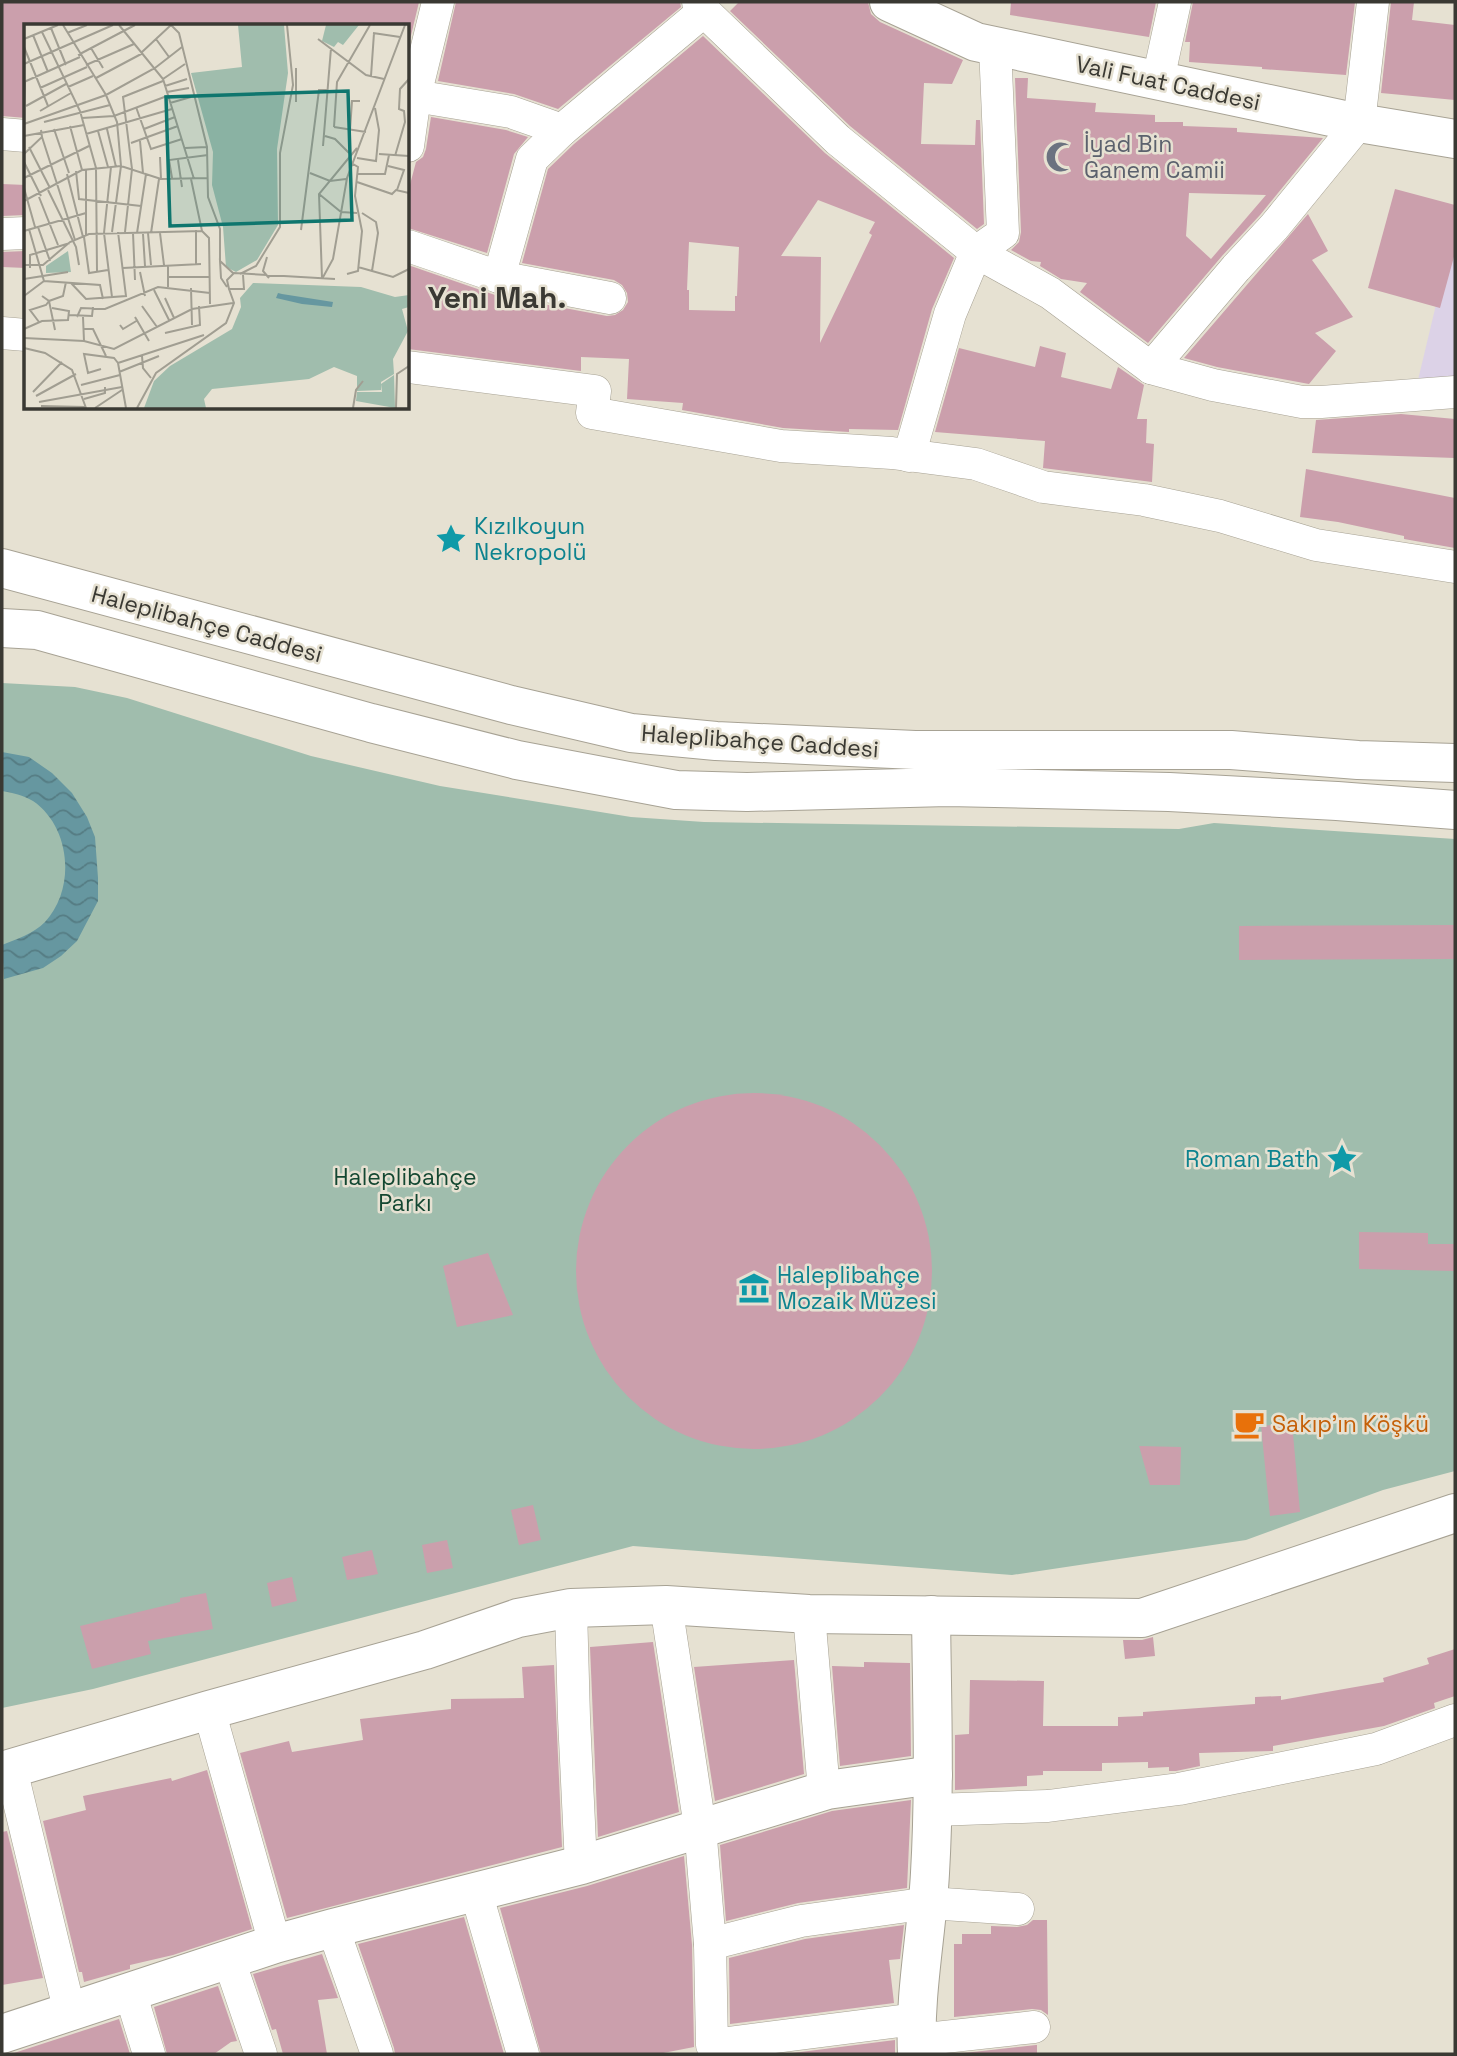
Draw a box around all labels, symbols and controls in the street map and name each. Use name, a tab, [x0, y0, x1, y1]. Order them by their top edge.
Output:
inset map	[24, 24, 410, 410]
street label: Vali Fuat Caddesi	[1073, 49, 1263, 117]
place label: İyad Bin Ganem Camii	[1084, 129, 1225, 185]
mosque icon: İyad Bin Ganem Camii	[1044, 140, 1078, 174]
district label: Yeni Mah.	[428, 278, 566, 317]
place label: Kızılkoyun Nekropolü	[474, 511, 586, 567]
place icon: Kızılkoyun Nekropolü	[434, 522, 468, 556]
street label: Haleplibahçe Caddesi	[88, 579, 326, 669]
street label: Haleplibahçe Caddesi	[640, 718, 880, 764]
place icon: Roman Bath	[1325, 1142, 1359, 1176]
place label: Roman Bath	[1185, 1144, 1319, 1174]
park label: Haleplibahçe Parkı	[333, 1162, 477, 1218]
place label: Haleplibahçe Mozaik Müzesi	[777, 1260, 937, 1316]
museum icon: Haleplibahçe Mozaik Müzesi	[737, 1271, 771, 1305]
cafe icon: Sakıp'ın Köşkü	[1232, 1407, 1266, 1441]
place label: Sakıp'ın Köşkü	[1272, 1409, 1429, 1439]

